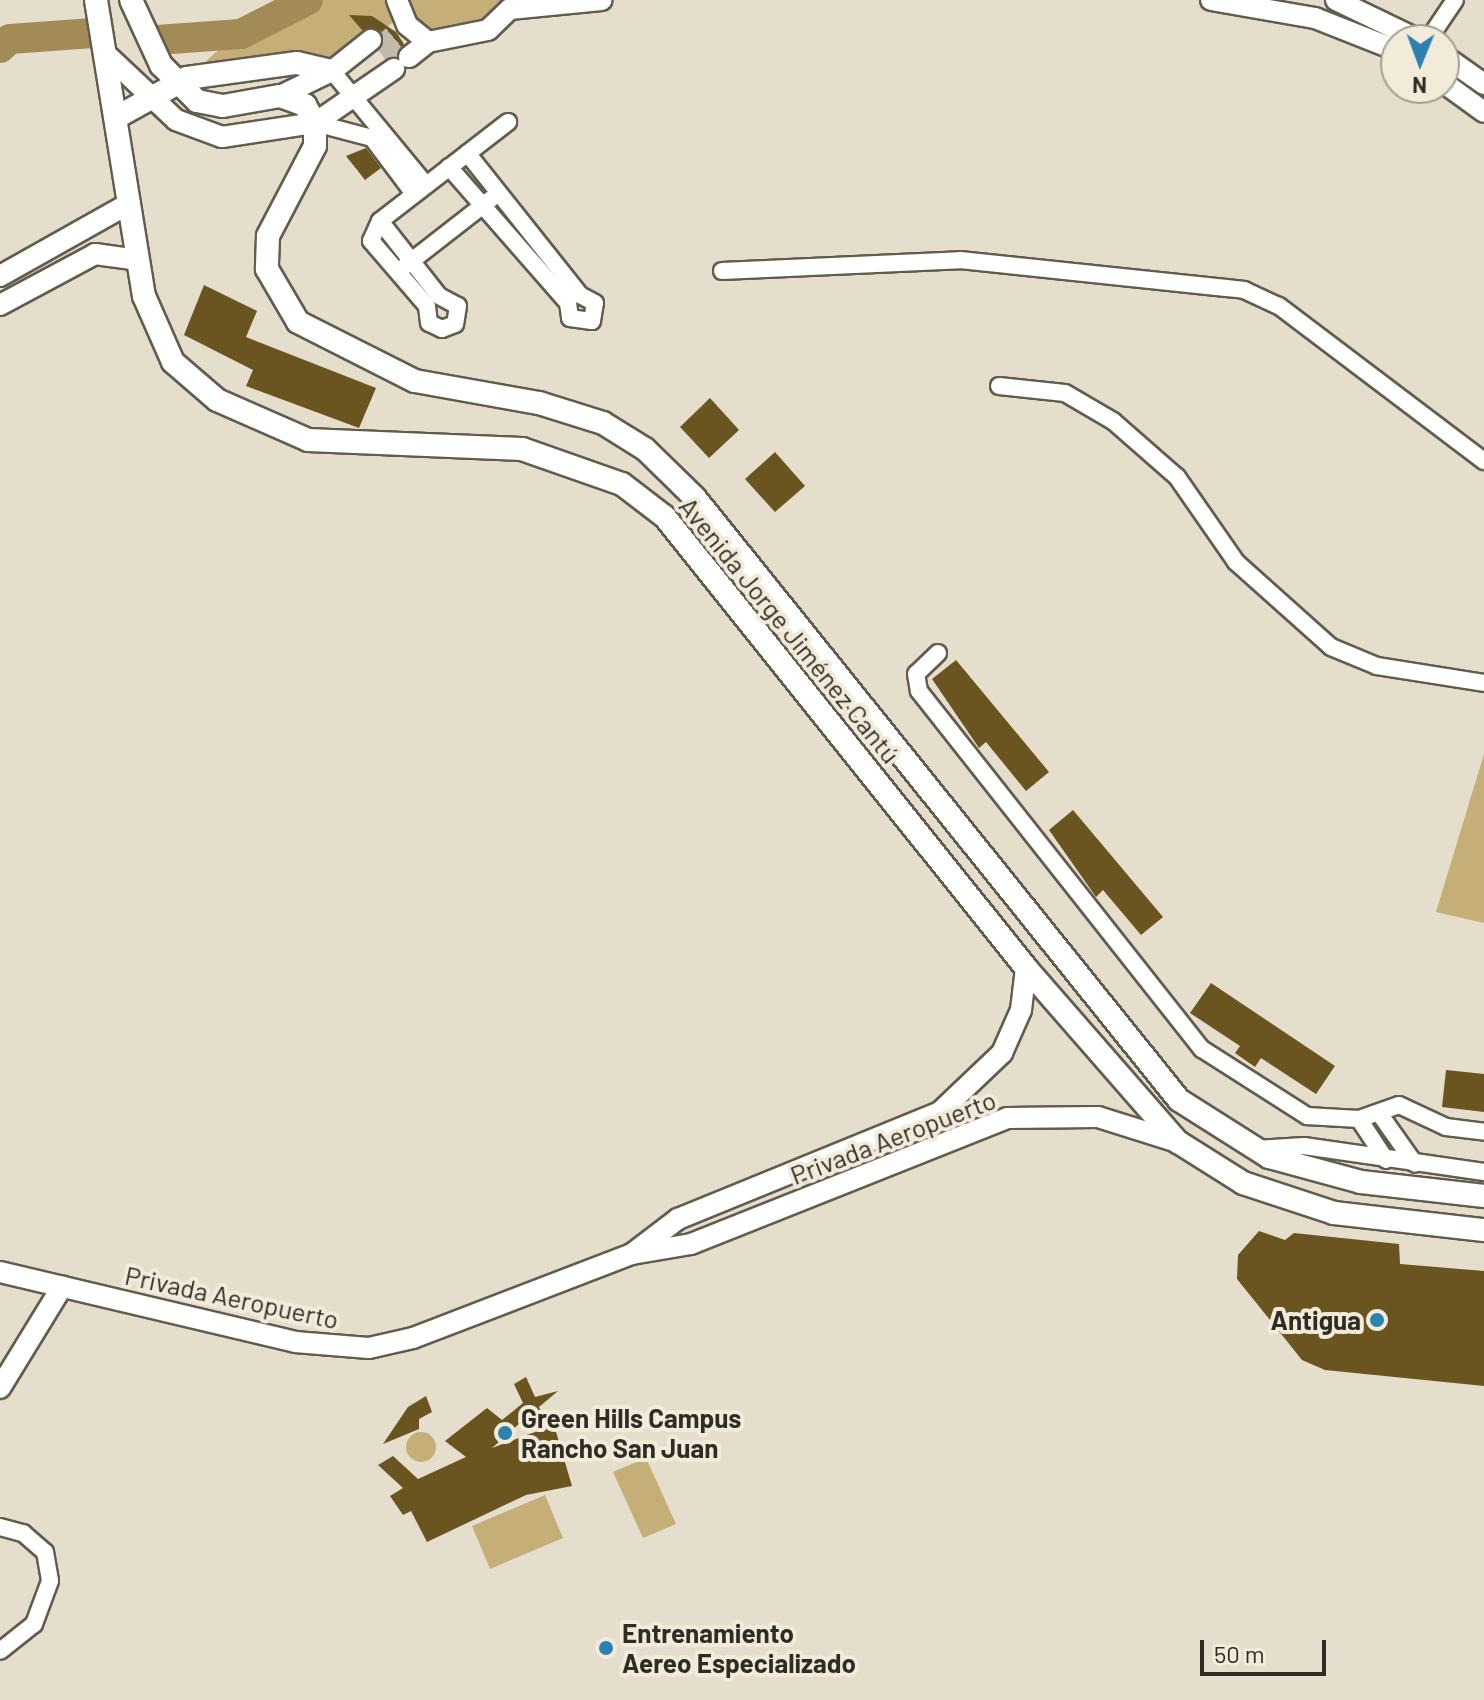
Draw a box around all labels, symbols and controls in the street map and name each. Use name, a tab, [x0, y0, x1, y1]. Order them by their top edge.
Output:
north arrow	[1380, 24, 1460, 104]
text: N	[1412, 73, 1427, 99]
street label: Avenida Jorge Jiménez Cantú	[673, 491, 907, 769]
street label: Privada Aeropuerto	[786, 1083, 1000, 1191]
street label: Privada Aeropuerto	[122, 1259, 342, 1335]
place label: Antigua	[1270, 1304, 1361, 1336]
marker: Antigua	[1368, 1311, 1386, 1329]
place label: Green Hills Campus Rancho San Juan	[521, 1402, 741, 1464]
marker: Green Hills Campus Rancho San Juan	[496, 1424, 514, 1442]
place label: Entrenamiento Aereo Especializado	[622, 1617, 856, 1678]
scale bar	[1204, 1624, 1330, 1674]
marker: Entrenamiento Aereo Especializado	[597, 1639, 615, 1657]
text: 50 m	[1214, 1639, 1265, 1668]

